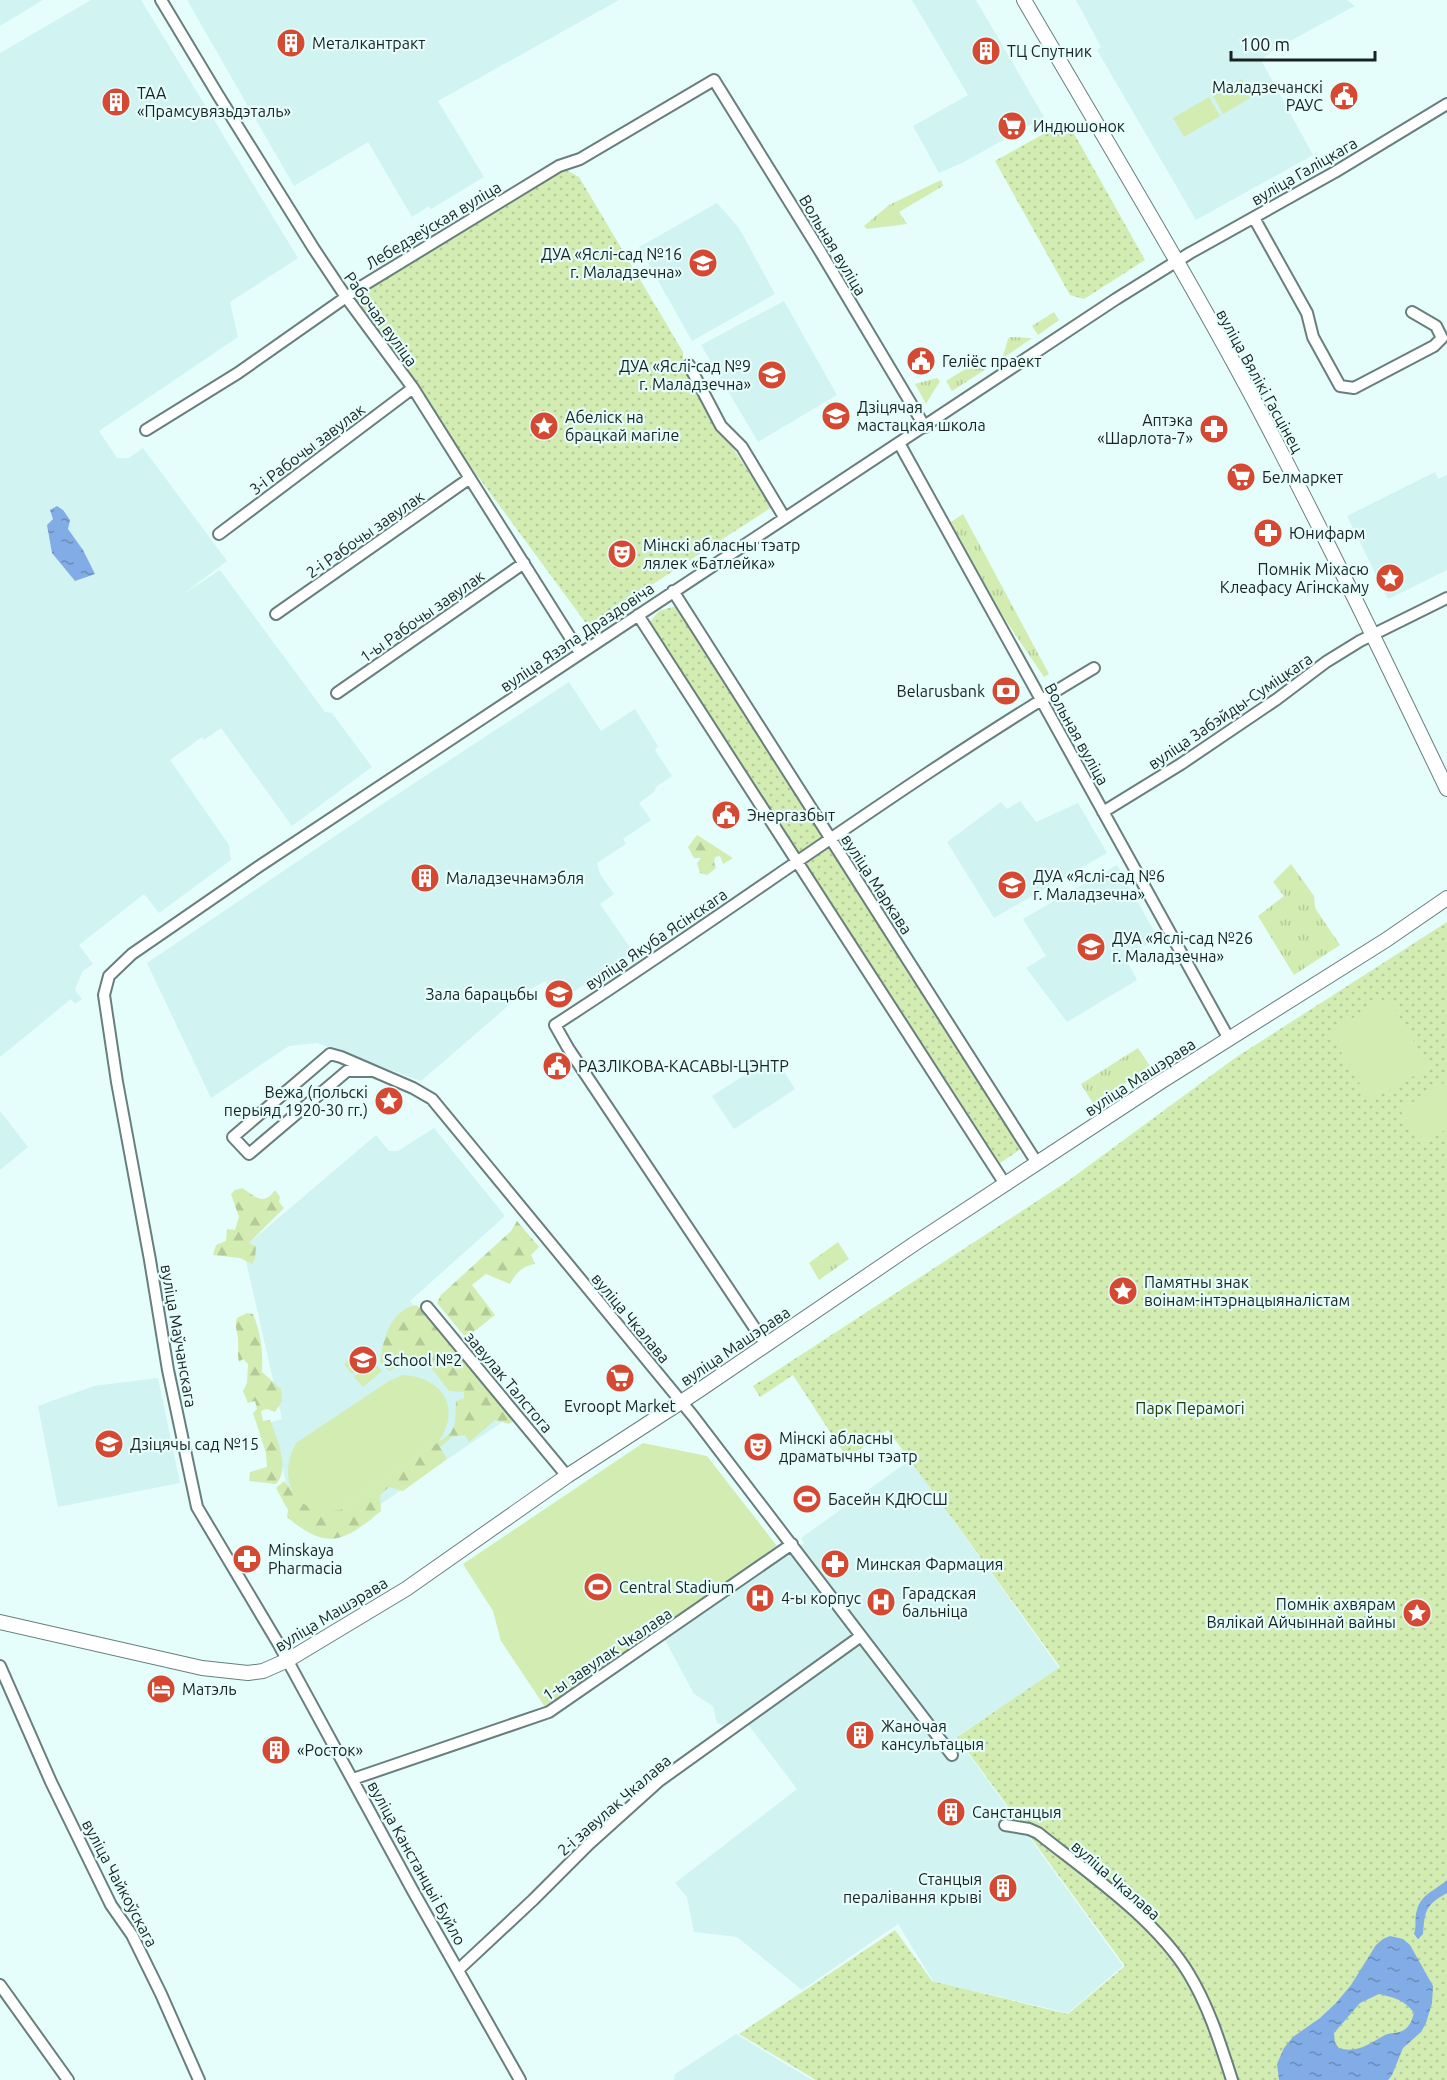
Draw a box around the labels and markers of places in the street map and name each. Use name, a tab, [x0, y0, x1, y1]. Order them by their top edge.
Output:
building icon: Металкантракт	[275, 27, 307, 59]
place label: Металкантракт	[312, 34, 425, 52]
building icon: ТЦ Спутник	[970, 35, 1002, 67]
place label: ТЦ Спутник	[1007, 42, 1092, 60]
place label: Маладзечанскі РАУС	[1212, 78, 1323, 114]
public building icon: Маладзечанскі РАУС	[1328, 80, 1360, 112]
place label: ТАА «Прамсувязьдэталь»	[137, 84, 291, 120]
building icon: ТАА «Прамсувязьдэталь»	[100, 86, 132, 118]
supermarket icon: Индюшонок	[996, 110, 1028, 142]
place label: Индюшонок	[1033, 117, 1125, 135]
place label: ДУА «Яслі-сад №16 г. Маладзечна»	[541, 245, 682, 281]
school or university icon: ДУА «Яслі-сад №16 г. Маладзечна»	[687, 247, 719, 279]
public building icon: Геліёс праект	[905, 345, 937, 377]
place label: Геліёс праект	[942, 352, 1041, 370]
place label: ДУА «Яслі-сад №9 г. Маладзечна»	[619, 357, 751, 393]
school or university icon: ДУА «Яслі-сад №9 г. Маладзечна»	[756, 359, 788, 391]
place label: Дзіцячая мастацкая школа	[857, 398, 986, 434]
school or university icon: Дзіцячая мастацкая школа	[820, 400, 852, 432]
place label: Абеліск на брацкай магіле	[565, 408, 679, 444]
place icon: Абеліск на брацкай магіле	[528, 410, 560, 442]
place label: Аптэка «Шарлота-7»	[1097, 411, 1193, 447]
pharmacy icon: Аптэка «Шарлота-7»	[1198, 413, 1230, 445]
supermarket icon: Белмаркет	[1225, 461, 1257, 493]
place label: Белмаркет	[1262, 468, 1343, 486]
pharmacy icon: Юнифарм	[1252, 517, 1284, 549]
place label: Юнифарм	[1289, 524, 1366, 542]
place label: Мінскі абласны тэатр лялек «Батлейка»	[643, 536, 800, 572]
theatre icon: Мінскі абласны тэатр лялек «Батлейка»	[606, 538, 638, 570]
place label: Помнік Міхасю Клеафасу Агінскаму	[1220, 560, 1369, 596]
place icon: Помнік Міхасю Клеафасу Агінскаму	[1374, 562, 1406, 594]
bank icon: Belarusbank	[990, 675, 1022, 707]
place label: Belarusbank	[897, 682, 985, 700]
public building icon: Энергазбыт	[710, 799, 742, 831]
place label: Энергазбыт	[747, 806, 835, 824]
building icon: Маладзечнамэбля	[409, 862, 441, 894]
place label: ДУА «Яслі-сад №6 г. Маладзечна»	[1033, 867, 1165, 903]
place label: Маладзечнамэбля	[446, 869, 584, 887]
school or university icon: ДУА «Яслі-сад №6 г. Маладзечна»	[996, 869, 1028, 901]
place label: ДУА «Яслі-сад №26 г. Маладзечна»	[1112, 929, 1253, 965]
school or university icon: ДУА «Яслі-сад №26 г. Маладзечна»	[1075, 931, 1107, 963]
school or university icon: Зала барацьбы	[543, 978, 575, 1010]
place label: Зала барацьбы	[426, 985, 538, 1003]
public building icon: РАЗЛІКОВА-КАСАВЫ-ЦЭНТР	[541, 1050, 573, 1082]
place label: РАЗЛІКОВА-КАСАВЫ-ЦЭНТР	[578, 1057, 789, 1075]
place label: Вежа (польскі перыяд 1920-30 гг.)	[224, 1083, 368, 1120]
place icon: Вежа (польскі перыяд 1920-30 гг.)	[373, 1085, 405, 1117]
place label: Памятны знак воінам-інтэрнацыяналістам	[1144, 1273, 1350, 1309]
place icon: Памятны знак воінам-інтэрнацыяналістам	[1107, 1275, 1139, 1307]
school or university icon: School №2	[347, 1344, 379, 1376]
place label: School №2	[384, 1351, 462, 1369]
supermarket icon: Evroopt Market	[604, 1362, 636, 1394]
place label: Evroopt Market	[564, 1397, 677, 1415]
school or university icon: Дзіцячы сад №15	[93, 1428, 125, 1460]
place label: Мінскі абласны драматычны тэатр	[779, 1429, 918, 1465]
theatre icon: Мінскі абласны драматычны тэатр	[742, 1431, 774, 1463]
place label: Дзіцячы сад №15	[130, 1435, 259, 1453]
sports icon: Басейн КДЮСШ	[791, 1483, 823, 1515]
place label: Басейн КДЮСШ	[828, 1490, 948, 1508]
place label: Minskaya Pharmacia	[268, 1541, 343, 1577]
pharmacy icon: Minskaya Pharmacia	[231, 1543, 263, 1575]
pharmacy icon: Минская Фармация	[819, 1548, 851, 1580]
place label: Минская Фармация	[856, 1555, 1003, 1573]
sports icon: Central Stadium	[582, 1571, 614, 1603]
place label: Central Stadium	[619, 1578, 734, 1596]
hospital icon: 4-ы корпус	[744, 1582, 776, 1614]
place label: Гарадская бальніца	[902, 1584, 976, 1620]
hospital icon: Гарадская бальніца	[865, 1586, 897, 1618]
place label: 4-ы корпус	[781, 1589, 862, 1607]
place label: Помнік ахвярам Вялікай Айчыннай вайны	[1206, 1595, 1396, 1631]
place icon: Помнік ахвярам Вялікай Айчыннай вайны	[1401, 1597, 1433, 1629]
hotel icon: Матэль	[145, 1673, 177, 1705]
place label: Матэль	[182, 1680, 237, 1698]
place label: Жаночая кансультацыя	[881, 1717, 984, 1753]
building icon: Жаночая кансультацыя	[844, 1719, 876, 1751]
building icon: «Росток»	[260, 1734, 292, 1766]
place label: «Росток»	[297, 1741, 363, 1759]
building icon: Санстанцыя	[935, 1796, 967, 1828]
place label: Санстанцыя	[972, 1803, 1062, 1821]
place label: Станцыя пералівання крыві	[843, 1870, 982, 1906]
building icon: Станцыя пералівання крыві	[987, 1872, 1019, 1904]

